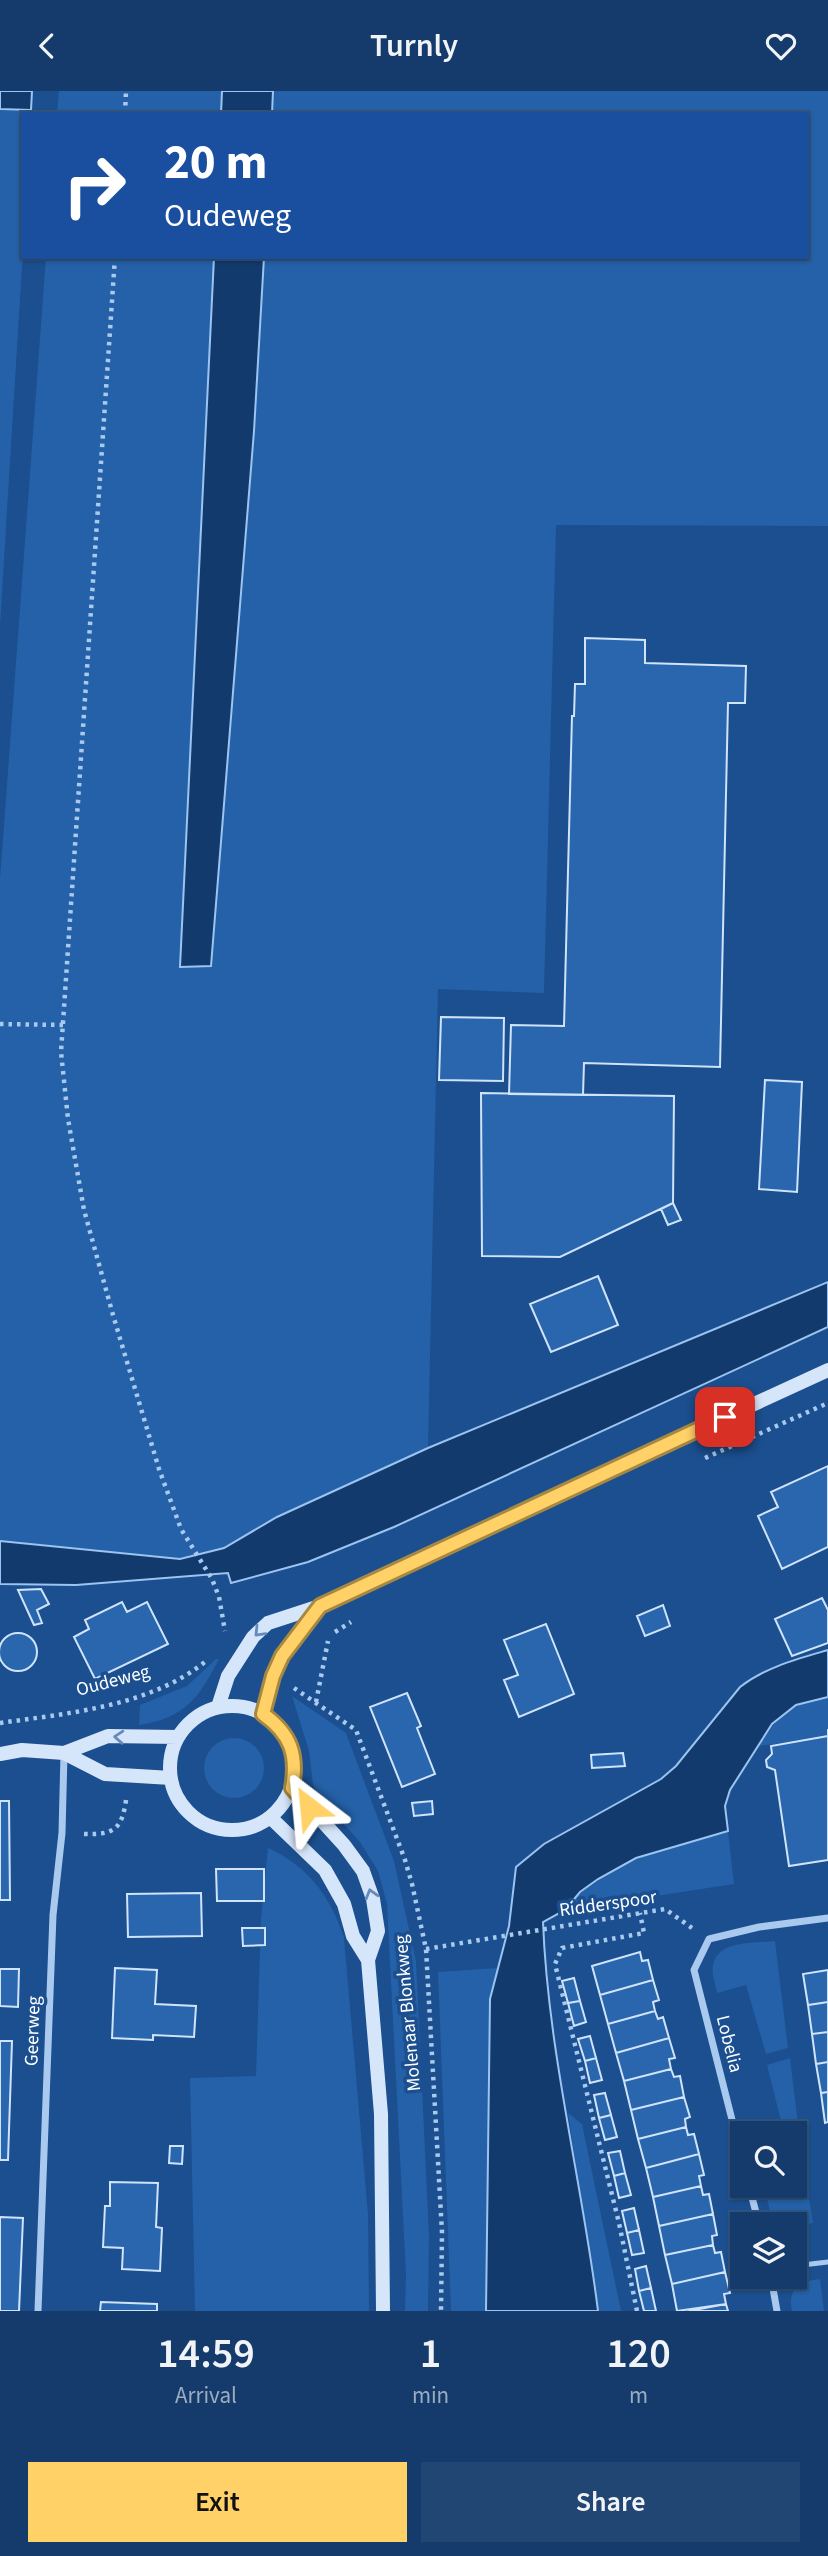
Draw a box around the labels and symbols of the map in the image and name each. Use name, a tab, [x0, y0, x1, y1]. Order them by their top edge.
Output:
pin	[695, 1387, 755, 1447]
one-way arrow	[254, 1624, 267, 1637]
street label: Oudeweg	[73, 1658, 153, 1704]
one-way arrow	[113, 1730, 124, 1745]
position arrow	[272, 1770, 346, 1844]
street label: Ridderspoor	[557, 1884, 659, 1924]
one-way arrow	[365, 1889, 379, 1901]
street label: Molenaar Blonkweg	[388, 1933, 428, 2092]
street label: Geerweg	[18, 1995, 48, 2066]
street label: Lobelia	[709, 2012, 749, 2076]

